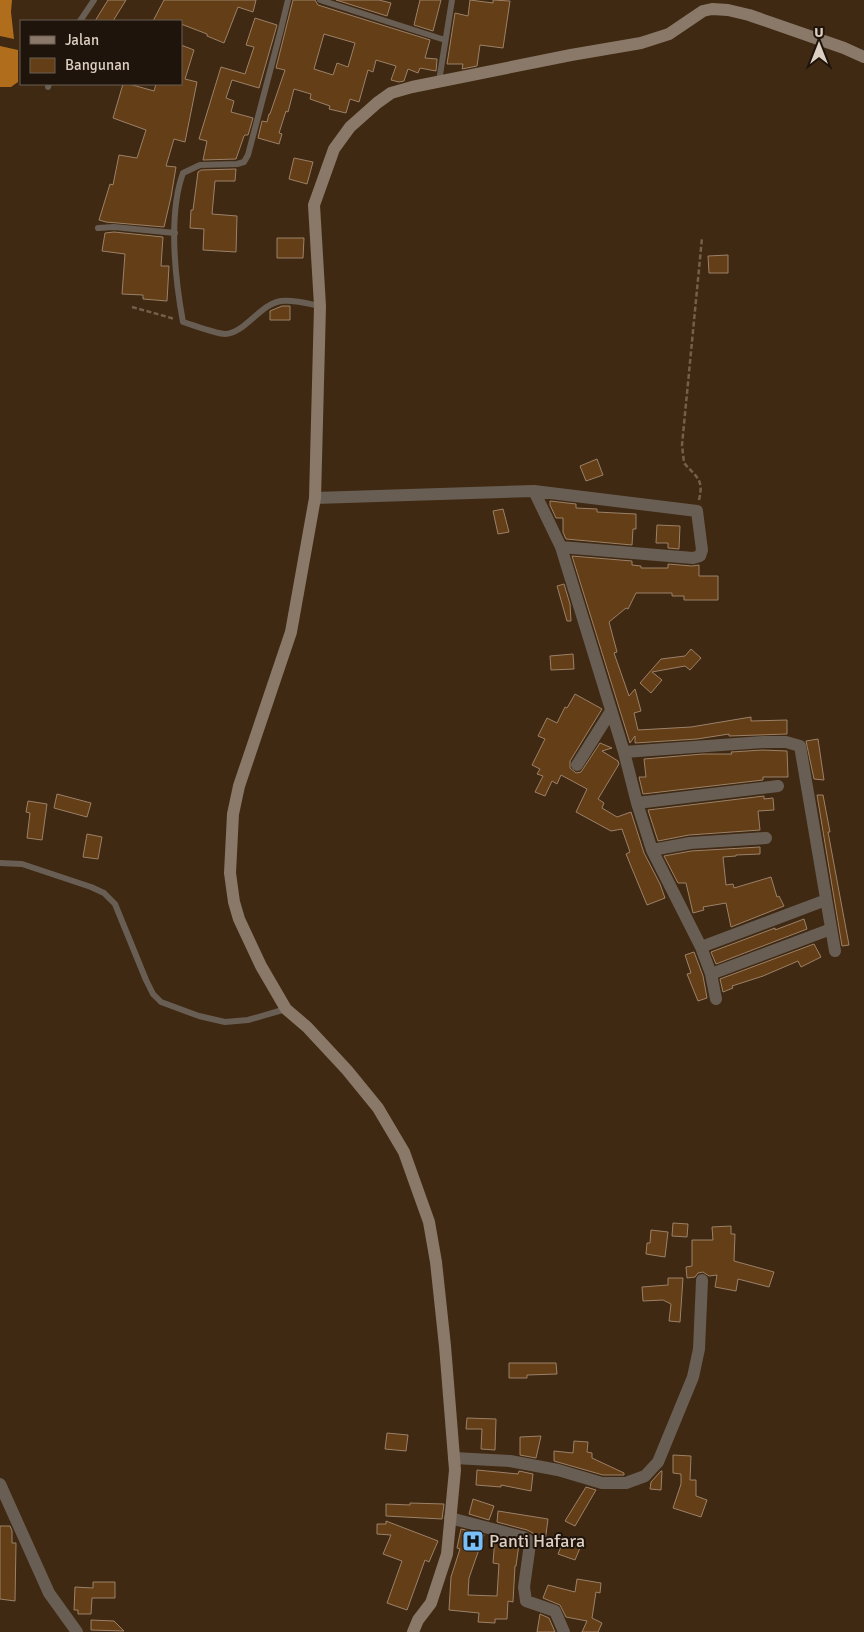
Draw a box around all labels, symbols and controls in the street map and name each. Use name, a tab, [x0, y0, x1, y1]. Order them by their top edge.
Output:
legend	[20, 20, 182, 85]
north arrow	[794, 20, 844, 70]
text: U	[814, 24, 824, 41]
text: Jalan	[65, 31, 99, 49]
text: Bangunan	[65, 56, 130, 74]
hospital icon: Panti Hafara	[461, 1529, 485, 1553]
place label: Panti Hafara	[489, 1530, 585, 1552]

